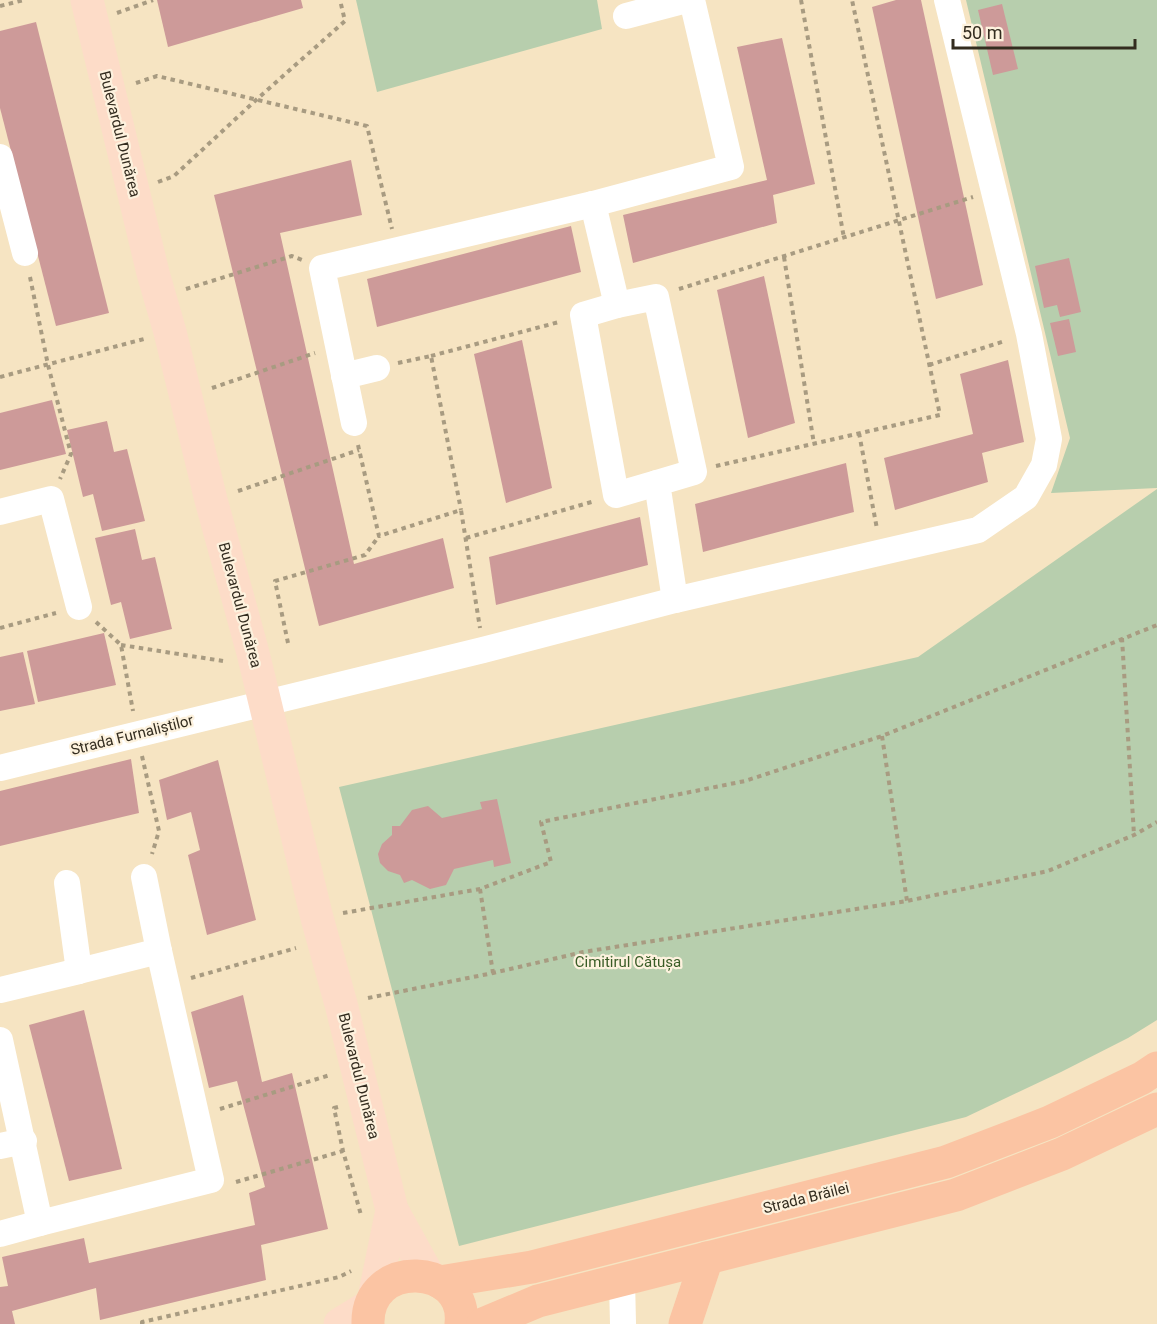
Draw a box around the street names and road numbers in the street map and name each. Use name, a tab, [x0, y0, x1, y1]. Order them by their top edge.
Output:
street label: Bulevardul Dunărea	[96, 69, 144, 199]
street label: Bulevardul Dunărea	[215, 540, 265, 670]
street label: Strada Furnaliștilor	[69, 711, 195, 759]
street label: Bulevardul Dunărea	[335, 1011, 383, 1141]
street label: Strada Brăilei	[761, 1179, 851, 1217]

